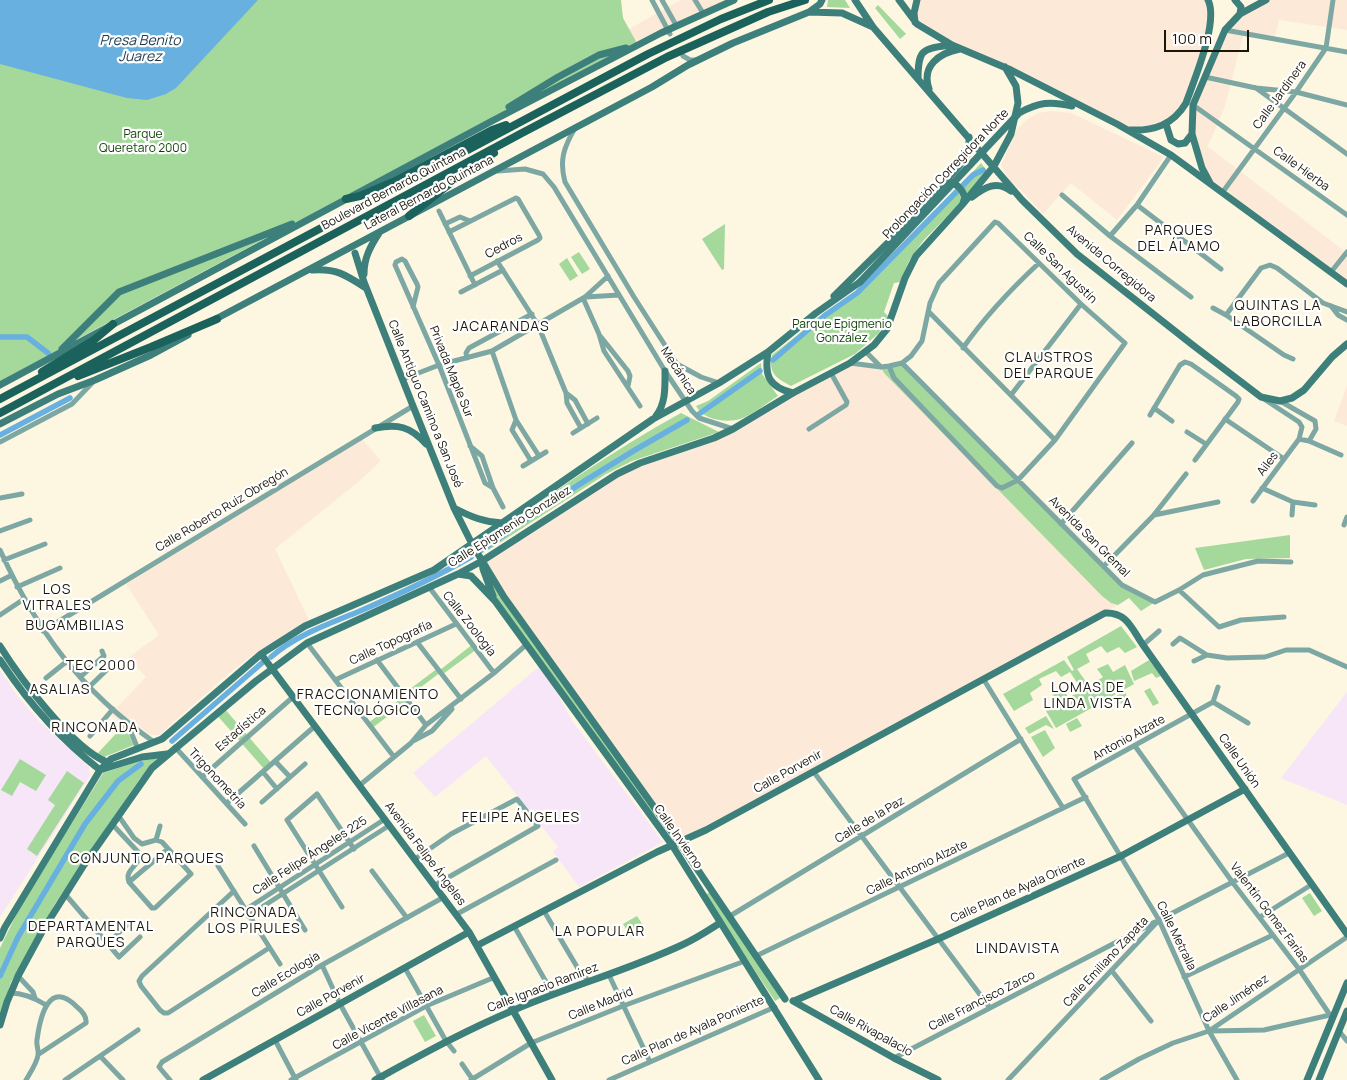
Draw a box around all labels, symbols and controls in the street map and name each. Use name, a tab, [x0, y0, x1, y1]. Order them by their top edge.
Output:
scale bar	[1167, 20, 1252, 52]
text: 100 m	[1172, 28, 1212, 49]
water label: Presa Benito Juarez	[99, 33, 181, 65]
street label: Calle Jardinera	[1250, 58, 1310, 132]
street label: Prolongación Corregidora Norte	[880, 106, 1012, 242]
park label: Parque Queretaro 2000	[99, 128, 187, 156]
street label: Calle Hierba	[1270, 144, 1332, 194]
street label: Boulevard Bernardo Quintana	[319, 145, 469, 233]
street label: Lateral Bernardo Quintana	[362, 153, 496, 233]
street label: Avenida Corregidora	[1063, 222, 1159, 306]
district label: PARQUES DEL ÁLAMO	[1136, 223, 1222, 256]
street label: Calle San Agustín	[1020, 229, 1100, 307]
street label: Cedros	[483, 230, 525, 262]
district label: QUINTAS LA LABORCILLA	[1232, 298, 1324, 331]
street label: Calle Antiguo Camino a San José	[385, 318, 465, 490]
park label: Parque Epigmenio González	[792, 318, 892, 346]
district label: JACARANDAS	[451, 319, 551, 335]
street label: Privada Maple Sur	[426, 324, 476, 420]
street label: Mecánica	[657, 345, 699, 397]
district label: CLAUSTROS DEL PARQUE	[1002, 350, 1096, 382]
street label: Ailes	[1254, 449, 1282, 479]
street label: Calle Roberto Ruiz Obregón	[153, 465, 291, 555]
street label: Calle Epigmenio González	[446, 483, 574, 571]
street label: Avenida San Gremal	[1045, 493, 1133, 581]
district label: LOS VITRALES	[21, 582, 93, 614]
street label: Calle Zoología	[439, 589, 499, 659]
district label: BUGAMBILIAS	[24, 618, 126, 634]
street label: Calle Topografía	[347, 618, 435, 668]
district label: TEC 2000	[65, 658, 137, 674]
district label: LOMAS DE LINDA VISTA	[1042, 680, 1134, 712]
district label: ASALIAS	[29, 682, 91, 698]
district label: FRACCIONAMIENTO TECNOLÓGICO	[295, 687, 441, 720]
street label: Estadística	[213, 703, 269, 755]
street label: Antonio Alzate	[1090, 712, 1168, 764]
district label: RINCONADA	[50, 720, 140, 736]
street label: Calle Unión	[1215, 731, 1263, 791]
street label: Trigonometría	[185, 746, 249, 812]
street label: Calle Porvenir	[751, 747, 825, 797]
street label: Calle de la Paz	[833, 794, 907, 846]
street label: Avenida Felipe Ángeles	[381, 799, 469, 909]
street label: Calle Invierno	[651, 802, 705, 872]
district label: FELIPE ÁNGELES	[460, 810, 582, 826]
street label: Calle Felipe Ángeles 225	[250, 814, 370, 898]
street label: Calle Antonio Alzate	[864, 837, 970, 899]
district label: CONJUNTO PARQUES	[68, 851, 226, 867]
street label: Calle Plan de Ayala Oriente	[948, 854, 1088, 926]
street label: Valentín Gomez Farías	[1227, 860, 1311, 966]
street label: Calle Metralla	[1153, 899, 1199, 973]
district label: RINCONADA LOS PIRULES	[206, 905, 302, 938]
street label: Calle Emiliano Zapata	[1060, 914, 1152, 1010]
district label: DEPARTAMENTAL PARQUES	[26, 919, 156, 952]
district label: LA POPULAR	[553, 924, 647, 940]
district label: LINDAVISTA	[975, 941, 1061, 957]
street label: Calle Ecología	[249, 949, 323, 1001]
street label: Calle Ignacio Ramírez	[486, 960, 600, 1016]
street label: Calle Francisco Zarco	[926, 968, 1038, 1034]
street label: Calle Porvenir	[294, 971, 368, 1021]
street label: Calle Jiménez	[1200, 972, 1272, 1026]
street label: Calle Vicente Villasana	[330, 983, 446, 1053]
street label: Calle Madrid	[567, 985, 635, 1023]
street label: Calle Plan de Ayala Poniente	[620, 993, 766, 1069]
street label: Calle Rivapalacio	[827, 1002, 915, 1060]

